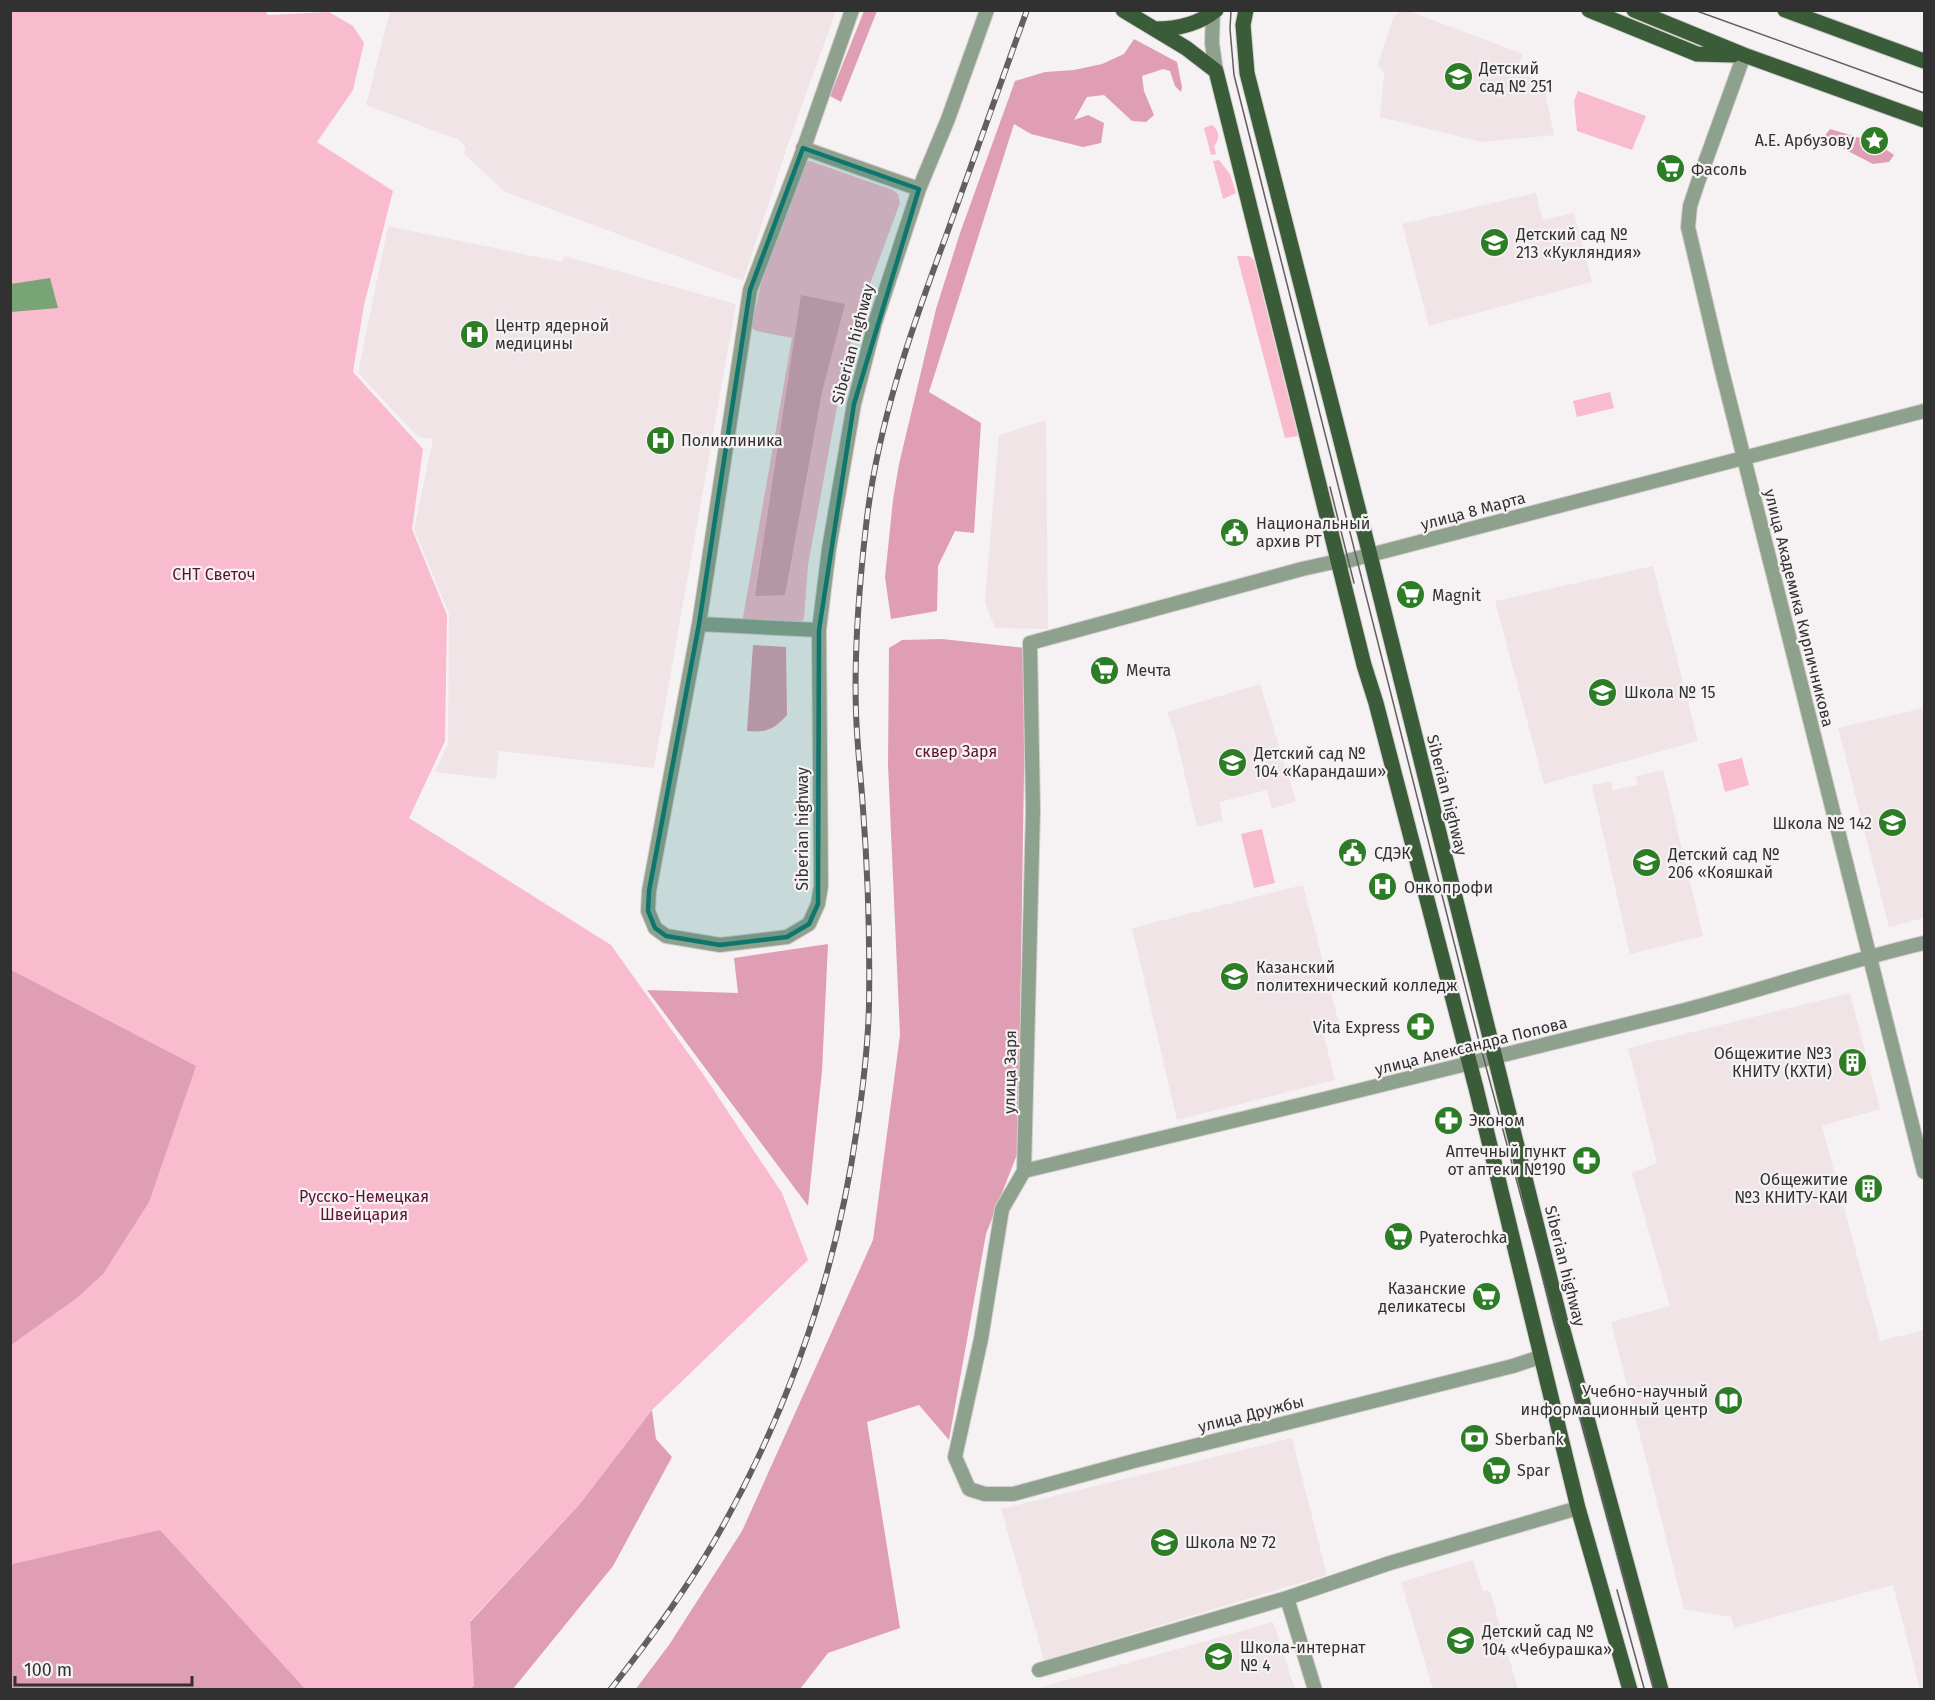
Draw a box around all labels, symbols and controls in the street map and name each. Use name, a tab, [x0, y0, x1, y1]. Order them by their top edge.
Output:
place label: Детский сад № 251	[1478, 59, 1553, 96]
school or university icon: Детский сад № 251	[1442, 61, 1474, 93]
place icon: А.Е. Арбузову	[1859, 124, 1891, 156]
place label: А.Е. Арбузову	[1755, 131, 1854, 150]
supermarket icon: Фасоль	[1654, 153, 1686, 185]
place label: Фасоль	[1691, 160, 1747, 179]
place label: Детский сад № 213 «Кукляндия»	[1515, 225, 1641, 262]
school or university icon: Детский сад № 213 «Кукляндия»	[1479, 227, 1511, 259]
street label: Siberian highway	[828, 282, 878, 406]
place label: Центр ядерной медицины	[495, 316, 609, 353]
hospital icon: Центр ядерной медицины	[458, 318, 490, 350]
hospital icon: Поликлиника	[644, 424, 676, 456]
place label: Поликлиника	[681, 431, 783, 450]
street label: улица Академика Кирпичникова	[1760, 487, 1838, 729]
street label: улица 8 Марта	[1419, 488, 1527, 534]
place label: Национальный архив РТ	[1256, 514, 1370, 551]
public building icon: Национальный архив РТ	[1219, 516, 1251, 548]
park label: СНТ Светоч	[172, 565, 256, 584]
supermarket icon: Magnit	[1395, 579, 1427, 611]
place label: Magnit	[1432, 586, 1481, 605]
supermarket icon: Мечта	[1089, 654, 1121, 686]
place label: Мечта	[1126, 661, 1171, 680]
school or university icon: Школа № 15	[1587, 676, 1619, 708]
place label: Школа № 15	[1624, 683, 1715, 702]
street label: Siberian highway	[1423, 733, 1471, 857]
park label: сквер Заря	[915, 742, 997, 761]
place label: Детский сад № 104 «Карандаши»	[1253, 744, 1386, 781]
school or university icon: Детский сад № 104 «Карандаши»	[1217, 746, 1249, 778]
street label: Siberian highway	[793, 767, 812, 891]
school or university icon: Школа № 142	[1877, 807, 1909, 839]
place label: Школа № 142	[1772, 814, 1872, 833]
public building icon: СДЭК	[1337, 837, 1369, 869]
place label: СДЭК	[1374, 844, 1411, 863]
place label: Детский сад № 206 «Кояшкай	[1667, 845, 1780, 882]
school or university icon: Детский сад № 206 «Кояшкай	[1631, 847, 1663, 879]
hospital icon: Онкопрофи	[1367, 871, 1399, 903]
place label: Онкопрофи	[1404, 878, 1493, 897]
place label: Казанский политехнический колледж	[1256, 958, 1458, 995]
school or university icon: Казанский политехнический колледж	[1219, 960, 1251, 992]
pharmacy icon: Vita Express	[1405, 1011, 1437, 1043]
street label: улица Александра Попова	[1373, 1013, 1569, 1079]
place label: Vita Express	[1313, 1018, 1400, 1037]
street label: улица Заря	[1000, 1030, 1020, 1114]
place label: Общежитие №3 КНИТУ (КХТИ)	[1714, 1044, 1832, 1081]
building icon: Общежитие №3 КНИТУ (КХТИ)	[1837, 1046, 1869, 1078]
pharmacy icon: Эконом	[1432, 1104, 1464, 1136]
place label: Эконом	[1469, 1111, 1525, 1130]
place label: Аптечный пункт от аптеки №190	[1446, 1142, 1567, 1179]
pharmacy icon: Аптечный пункт от аптеки №190	[1571, 1144, 1603, 1176]
place label: Общежитие №3 КНИТУ-КАИ	[1734, 1170, 1848, 1207]
building icon: Общежитие №3 КНИТУ-КАИ	[1853, 1172, 1885, 1204]
park label: Русско-Немецкая Швейцария	[299, 1187, 429, 1224]
street label: Siberian highway	[1541, 1204, 1589, 1328]
supermarket icon: Pyaterochka	[1382, 1221, 1414, 1253]
place label: Pyaterochka	[1419, 1228, 1508, 1247]
place label: Казанские деликатесы	[1378, 1279, 1466, 1316]
supermarket icon: Казанские деликатесы	[1471, 1281, 1503, 1313]
place label: Учебно-научный информационный центр	[1521, 1382, 1708, 1419]
library icon: Учебно-научный информационный центр	[1713, 1384, 1745, 1416]
street label: улица Дружбы	[1196, 1392, 1306, 1436]
bank icon: Sberbank	[1458, 1423, 1490, 1455]
place label: Sberbank	[1495, 1430, 1565, 1449]
supermarket icon: Spar	[1480, 1454, 1512, 1486]
place label: Spar	[1517, 1461, 1551, 1480]
school or university icon: Школа № 72	[1148, 1526, 1180, 1558]
place label: Школа № 72	[1185, 1533, 1276, 1552]
place label: Детский сад № 104 «Чебурашка»	[1481, 1622, 1612, 1659]
school or university icon: Детский сад № 104 «Чебурашка»	[1445, 1624, 1477, 1656]
place label: Школа-интернат № 4	[1240, 1638, 1366, 1675]
school or university icon: Школа-интернат № 4	[1203, 1640, 1235, 1672]
scale bar	[15, 1649, 192, 1687]
text: 100 m	[24, 1659, 72, 1681]

